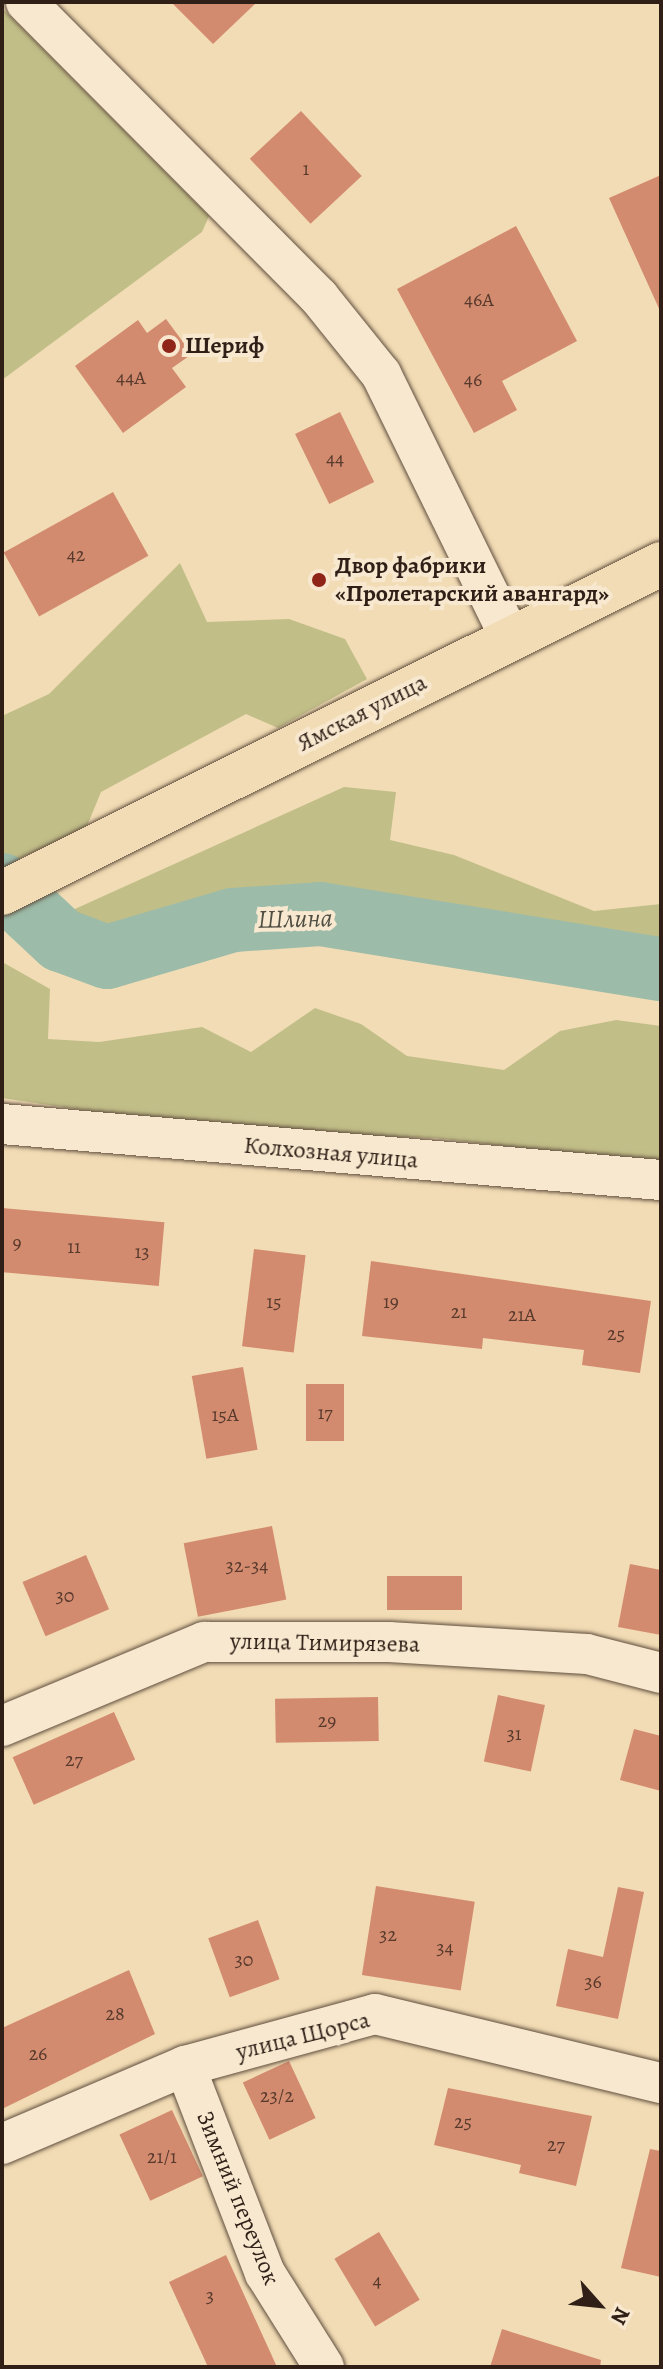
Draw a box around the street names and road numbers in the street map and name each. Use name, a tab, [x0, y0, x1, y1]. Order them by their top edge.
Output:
street label: Ямская улица	[292, 668, 432, 758]
street label: Колхозная улица	[243, 1131, 419, 1175]
street label: улица Тимирязева	[230, 1627, 420, 1659]
street label: улица Щорса	[233, 2005, 373, 2067]
street label: Зимний переулок	[190, 2107, 286, 2289]

